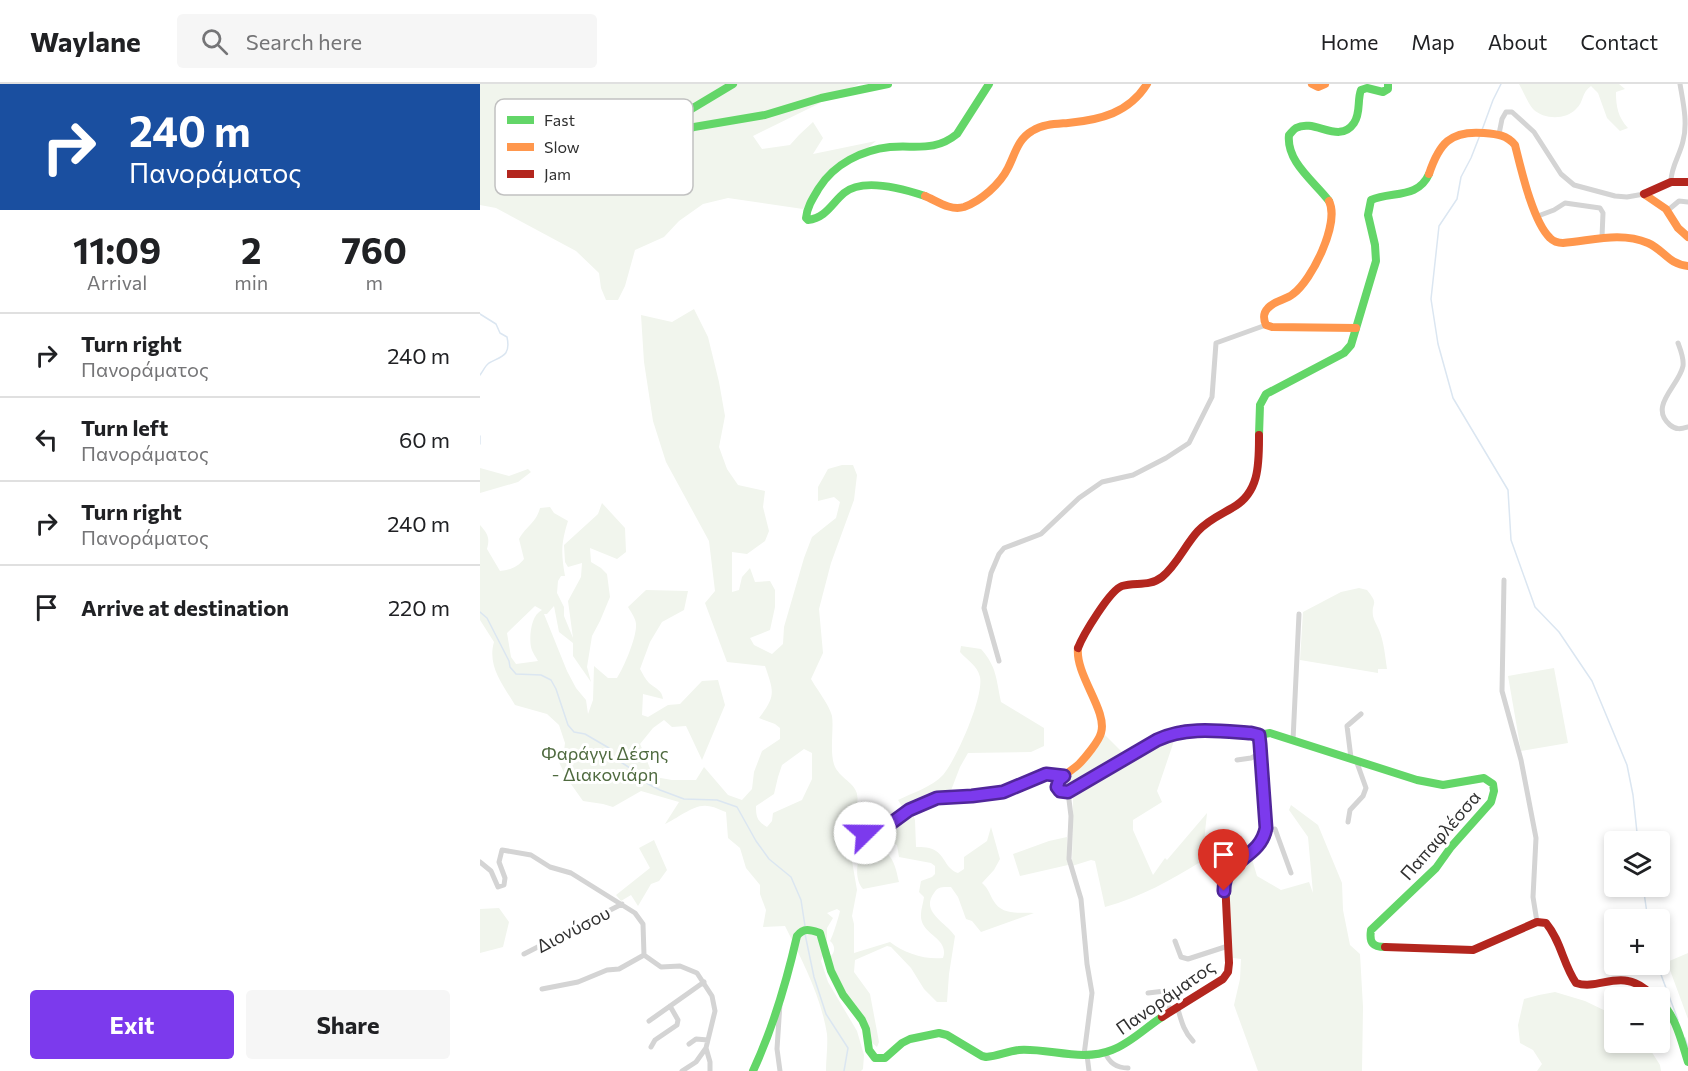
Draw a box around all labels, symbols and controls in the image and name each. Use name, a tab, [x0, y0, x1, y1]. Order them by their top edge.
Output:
search box	[177, 14, 597, 68]
text: Waylane	[30, 24, 141, 58]
icon: search	[198, 25, 231, 58]
text: Search here	[246, 28, 362, 55]
text: Home	[1321, 29, 1378, 54]
text: Map	[1411, 29, 1455, 54]
text: About	[1488, 29, 1547, 54]
text: Contact	[1580, 29, 1658, 54]
legend	[495, 99, 693, 195]
text: 240 m	[129, 104, 251, 156]
icon: right	[30, 108, 108, 186]
text: Fast	[544, 110, 575, 129]
text: Slow	[544, 137, 580, 156]
text: Πανοράματος	[129, 156, 302, 189]
text: Jam	[544, 164, 571, 183]
text: 11:09	[73, 227, 161, 271]
text: 2	[241, 227, 261, 271]
text: 760	[341, 227, 407, 271]
text: Arrival	[87, 270, 147, 294]
text: min	[234, 270, 268, 294]
text: m	[365, 270, 383, 294]
text: Turn right	[81, 330, 182, 357]
icon: right	[30, 339, 63, 372]
text: 240 m	[387, 342, 450, 369]
text: Πανοράματος	[81, 357, 209, 381]
text: Turn left	[81, 414, 168, 441]
icon: left	[30, 423, 63, 456]
text: 60 m	[399, 426, 450, 453]
text: Πανοράματος	[81, 441, 209, 465]
text: Turn right	[81, 498, 182, 525]
icon: right	[30, 507, 63, 540]
text: 240 m	[387, 510, 450, 537]
text: Πανοράματος	[81, 525, 209, 549]
icon: arrive	[30, 591, 63, 624]
text: Arrive at destination	[81, 594, 289, 621]
text: 220 m	[388, 594, 450, 621]
park label: Φαράγγι Δέσης - Διακονιάρη	[541, 742, 669, 785]
street label: Παπαφλέσσα	[1395, 786, 1485, 884]
position arrow	[833, 801, 897, 865]
pin	[1198, 829, 1249, 891]
map controls	[1604, 831, 1670, 1053]
button: layers	[1604, 831, 1670, 897]
icon: arrive	[1207, 838, 1240, 871]
street label: Διονύσου	[532, 901, 614, 957]
button: +	[1604, 909, 1670, 975]
street label: Πανοράματος	[1112, 955, 1219, 1039]
button: −	[1604, 987, 1670, 1053]
button: Exit	[30, 990, 234, 1059]
button: Share	[246, 990, 450, 1059]

